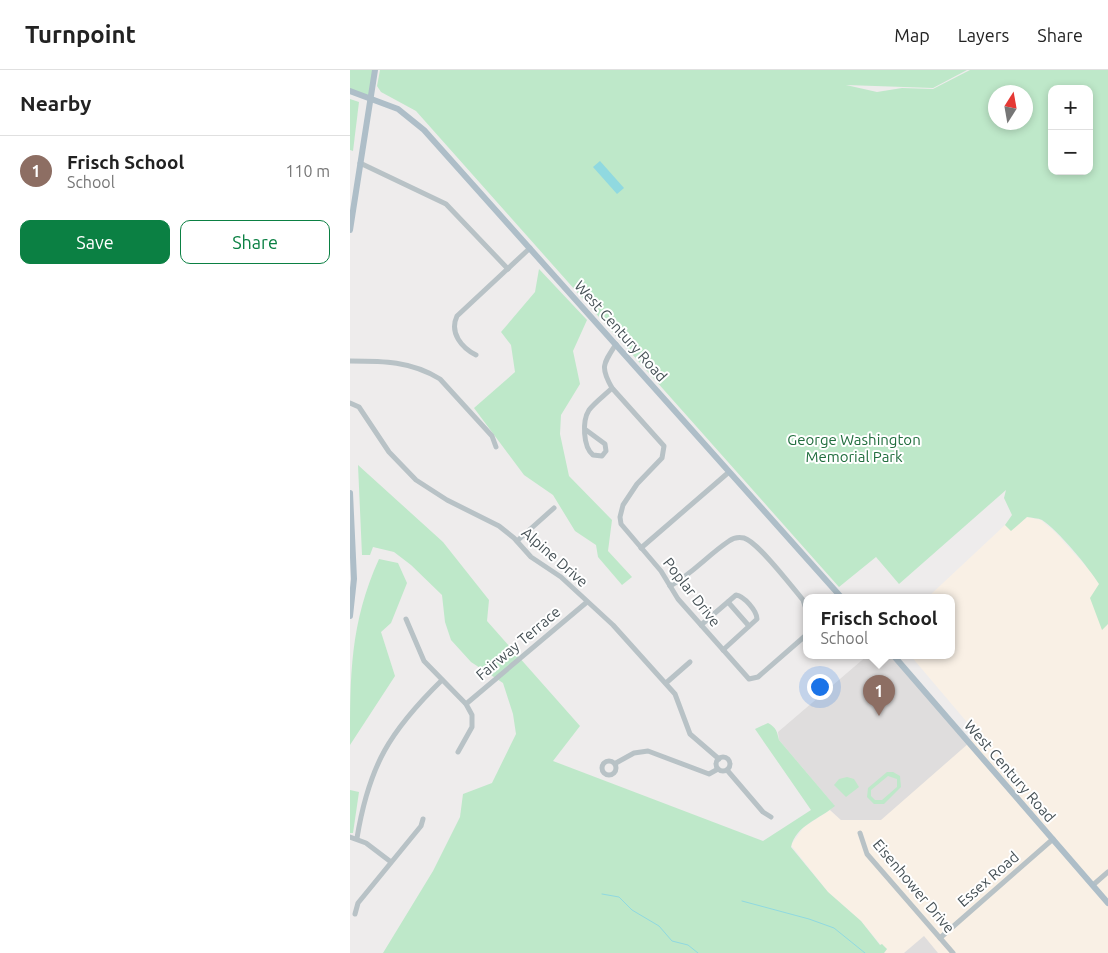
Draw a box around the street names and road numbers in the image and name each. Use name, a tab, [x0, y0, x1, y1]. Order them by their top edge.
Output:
street label: West Century Road	[571, 277, 671, 385]
street label: Alpine Drive	[519, 524, 591, 590]
street label: Poplar Drive	[660, 554, 724, 630]
street label: Fairway Terrace	[472, 603, 564, 683]
street label: West Century Road	[961, 717, 1059, 825]
street label: Eisenhower Drive	[870, 836, 958, 936]
street label: Essex Road	[954, 848, 1022, 910]

